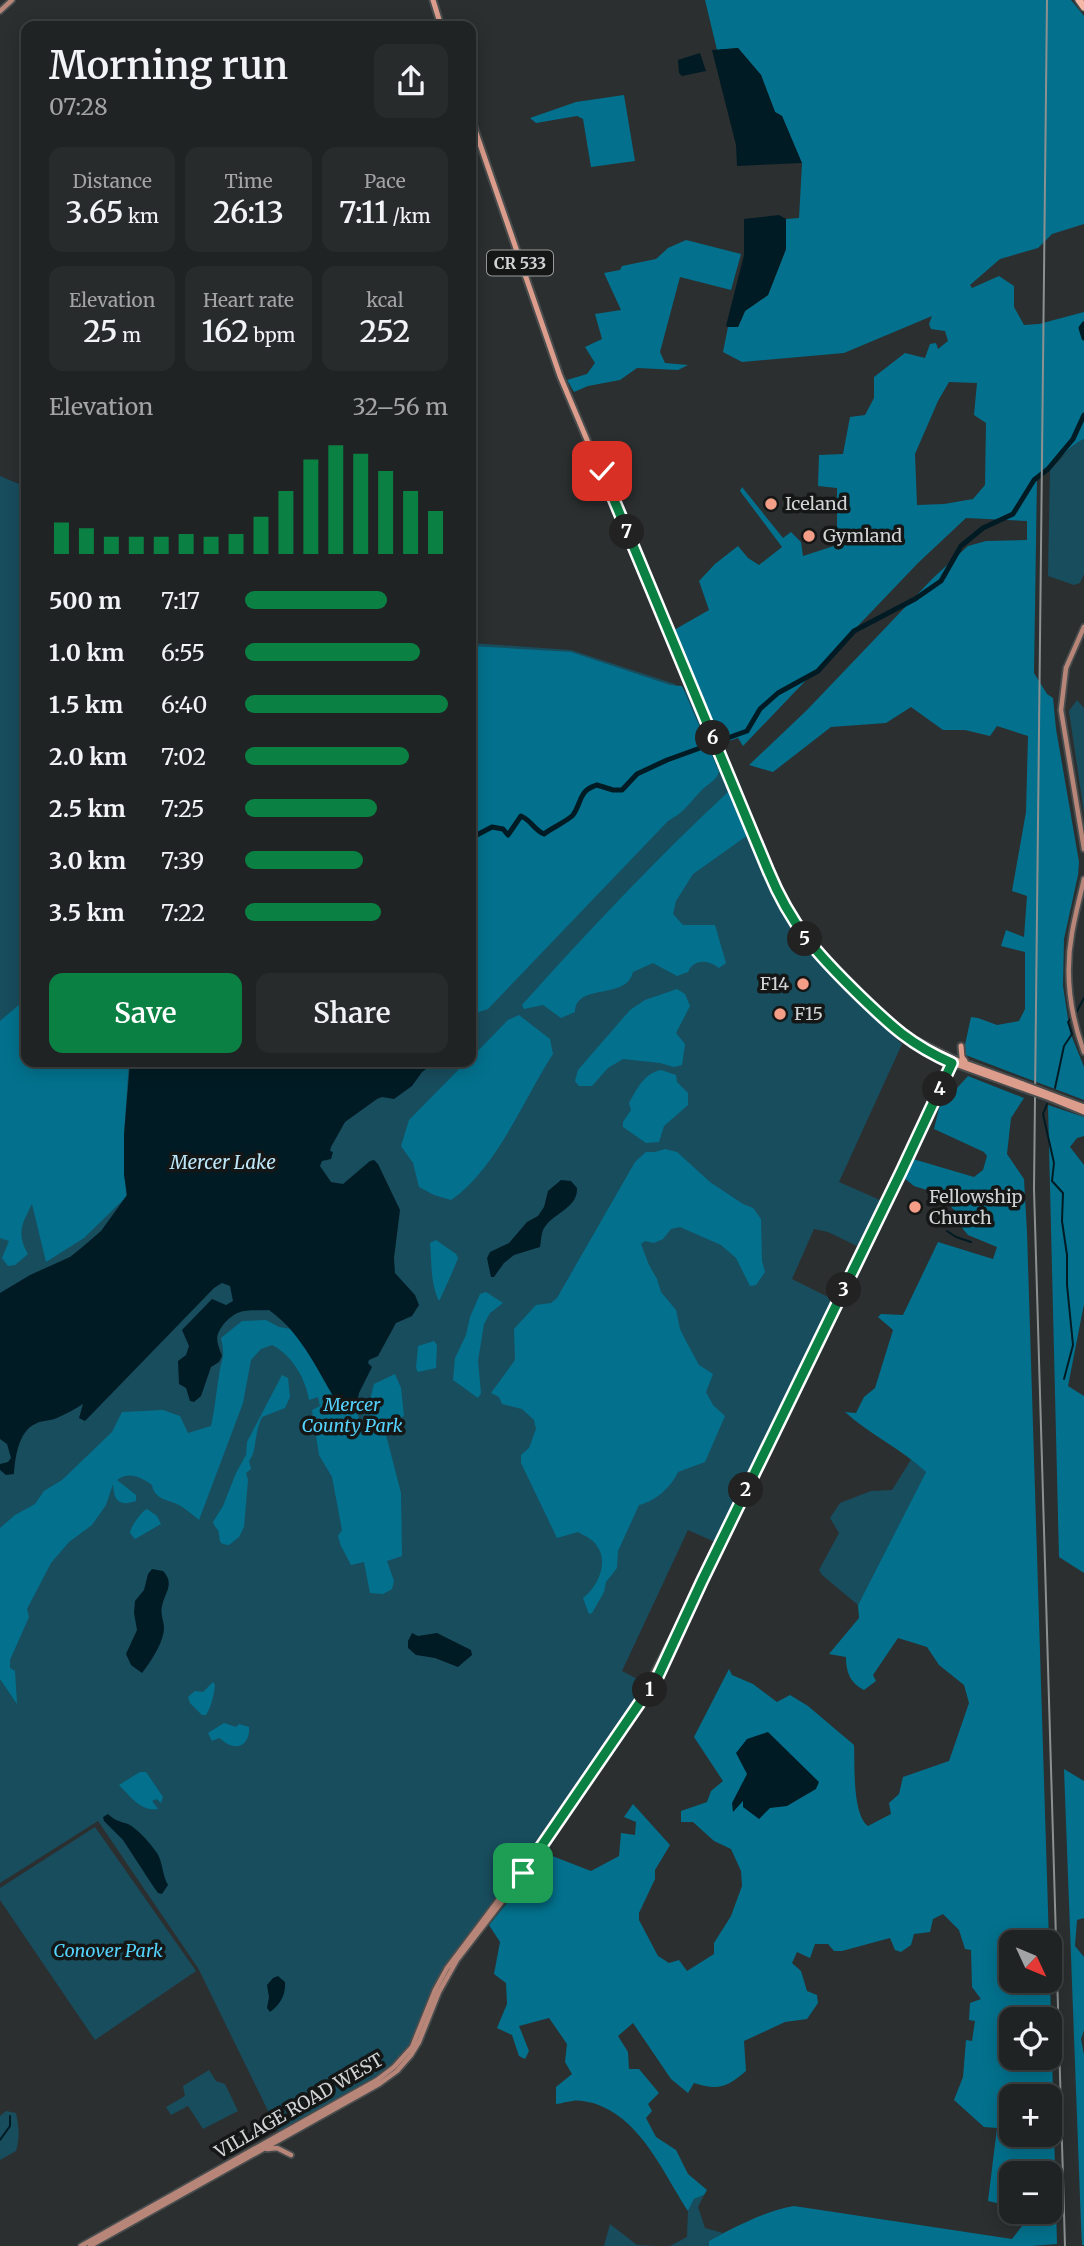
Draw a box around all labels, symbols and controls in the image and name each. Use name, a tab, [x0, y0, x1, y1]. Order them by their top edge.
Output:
text: Morning run	[49, 42, 288, 89]
button: share	[374, 44, 448, 118]
text: 07:28	[49, 92, 108, 121]
text: Distance	[72, 169, 152, 193]
text: Time	[224, 169, 273, 193]
text: Pace	[364, 169, 406, 193]
text: 3.65	[65, 193, 123, 231]
text: 26:13	[213, 193, 284, 231]
text: 7:11	[339, 193, 388, 231]
text: km	[123, 204, 159, 228]
text: /km	[388, 204, 431, 228]
road number: CR 533	[487, 250, 553, 276]
text: Elevation	[69, 288, 155, 312]
text: Heart rate	[203, 288, 294, 312]
text: kcal	[366, 288, 404, 312]
text: 25	[83, 312, 118, 350]
text: 162	[202, 312, 249, 350]
text: 252	[359, 312, 410, 350]
text: m	[118, 323, 141, 347]
text: bpm	[249, 323, 295, 347]
text: Elevation	[49, 392, 153, 421]
text: 32–56 m	[352, 392, 448, 421]
pin	[572, 441, 632, 501]
icon: check	[583, 452, 621, 490]
place label: Iceland	[785, 492, 848, 515]
marker: Iceland	[763, 496, 779, 512]
pin: 7	[610, 514, 644, 550]
text: 7	[621, 519, 632, 543]
place label: Gymland	[823, 524, 902, 547]
marker: Gymland	[801, 528, 817, 544]
text: 500 m	[49, 586, 121, 615]
text: 7:17	[161, 586, 200, 615]
text: 1.0 km	[49, 638, 124, 667]
text: 6:55	[161, 638, 205, 667]
text: 1.5 km	[49, 690, 123, 719]
text: 6:40	[161, 690, 207, 719]
pin: 6	[696, 720, 730, 756]
text: 6	[707, 725, 718, 749]
text: 2.0 km	[49, 742, 127, 771]
text: 7:02	[161, 742, 206, 771]
text: 2.5 km	[49, 794, 126, 823]
text: 7:25	[161, 794, 205, 823]
text: 3.0 km	[49, 846, 126, 875]
text: 7:39	[161, 846, 204, 875]
text: 3.5 km	[49, 898, 125, 927]
text: 7:22	[161, 898, 205, 927]
pin: 5	[788, 922, 822, 956]
text: 5	[799, 926, 810, 950]
place label: F14	[760, 972, 789, 995]
button: Save	[49, 973, 242, 1053]
button: Share	[256, 973, 448, 1053]
marker: F14	[795, 976, 811, 992]
place label: F15	[794, 1002, 823, 1025]
marker: F15	[772, 1006, 788, 1022]
pin: 4	[922, 1072, 958, 1106]
text: 4	[933, 1076, 946, 1100]
water label: Mercer Lake	[169, 1150, 276, 1174]
place label: Fellowship Church	[929, 1185, 1023, 1229]
marker: Fellowship Church	[907, 1199, 923, 1215]
pin: 3	[826, 1272, 862, 1308]
text: 3	[838, 1277, 849, 1301]
park label: Mercer County Park	[301, 1393, 403, 1437]
pin: 2	[728, 1472, 764, 1508]
text: 2	[740, 1477, 751, 1501]
pin: 1	[632, 1672, 668, 1708]
text: 1	[645, 1677, 654, 1701]
pin	[493, 1843, 553, 1903]
icon: arrive	[504, 1854, 542, 1892]
north arrow	[999, 1930, 1062, 1993]
map controls	[999, 1930, 1062, 2224]
park label: Conover Park	[53, 1939, 163, 1962]
button: locate	[999, 2007, 1062, 2070]
street label: VILLAGE ROAD WEST	[210, 2048, 387, 2164]
button: +	[999, 2084, 1062, 2147]
button: −	[999, 2161, 1062, 2224]

